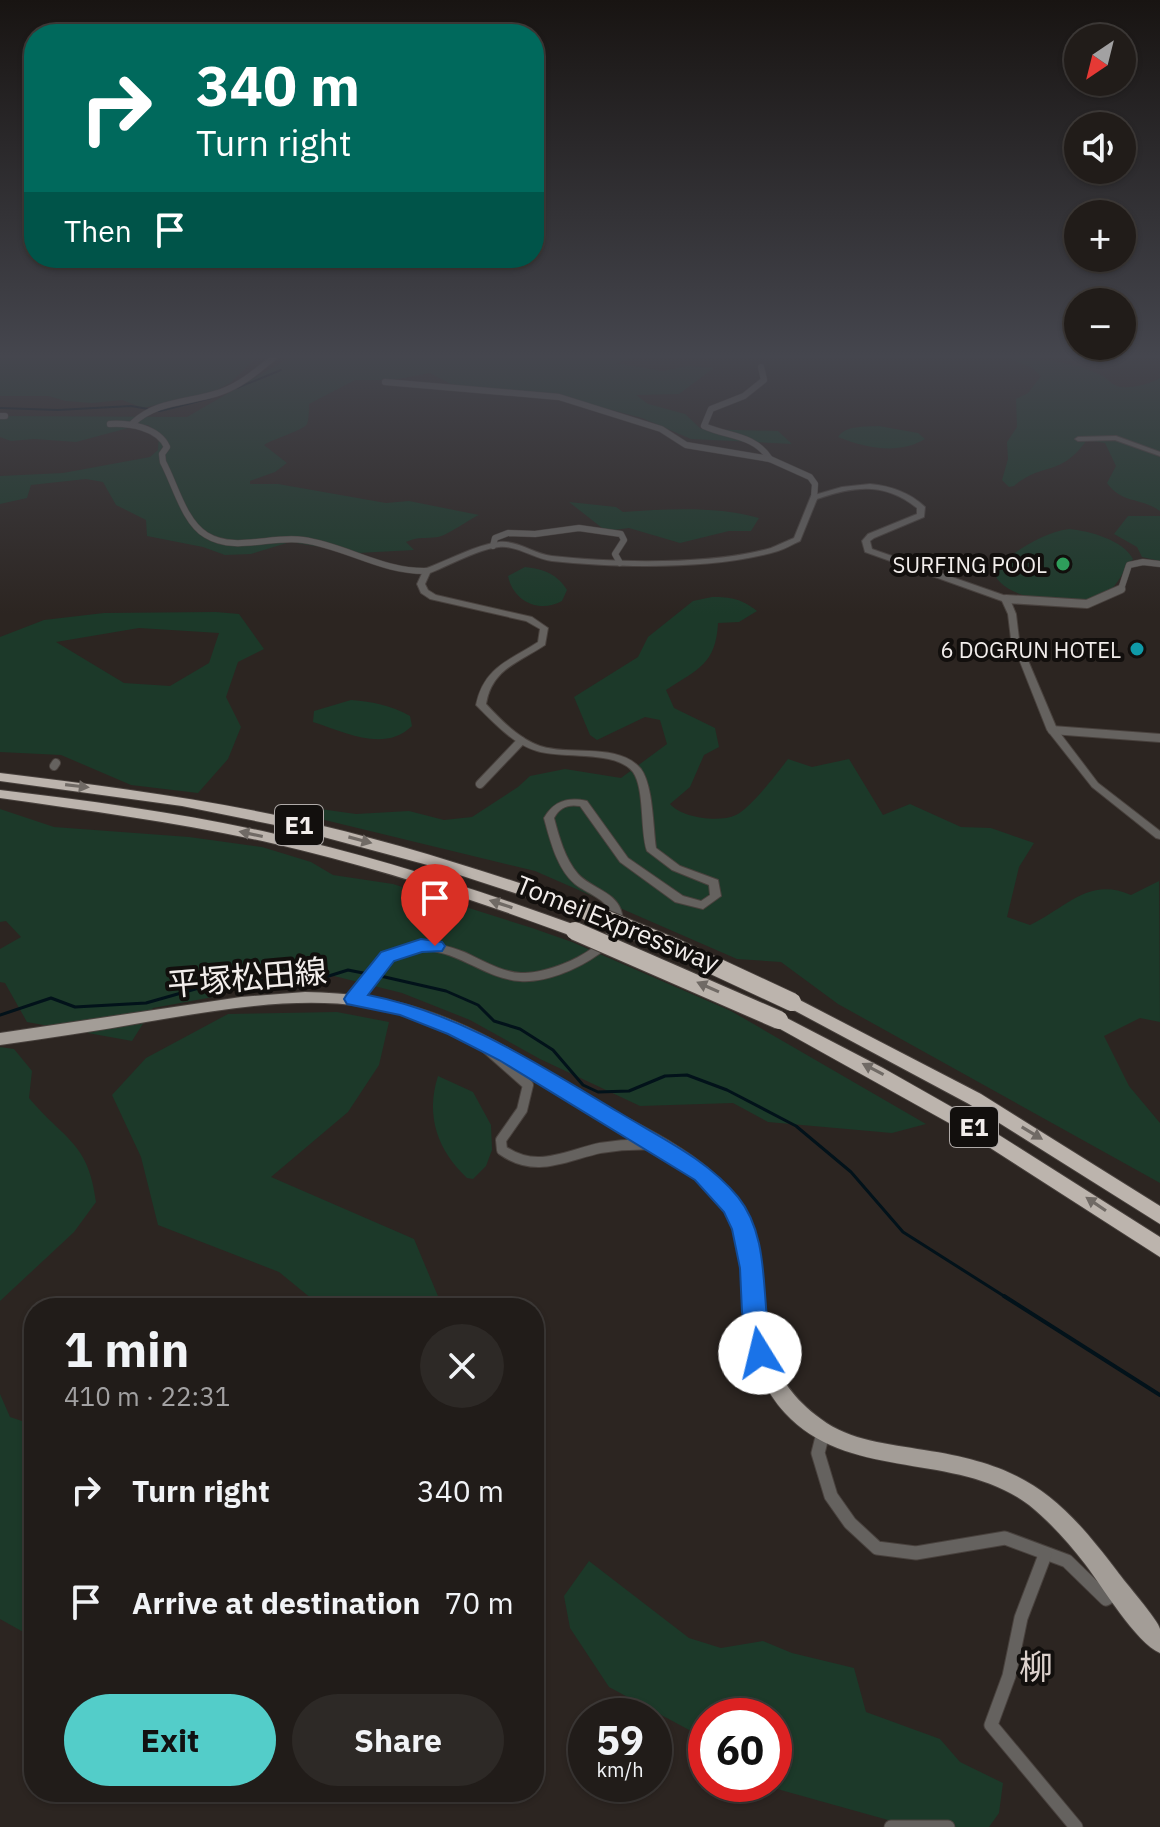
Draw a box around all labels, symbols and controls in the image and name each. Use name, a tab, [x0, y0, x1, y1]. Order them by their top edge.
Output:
north arrow	[1064, 24, 1136, 96]
map controls	[1064, 24, 1136, 360]
text: 340 m	[196, 49, 360, 121]
icon: right	[64, 56, 168, 160]
button: sound	[1064, 112, 1136, 184]
text: Turn right	[196, 119, 352, 166]
button: +	[1064, 200, 1136, 272]
icon: arrive	[148, 208, 192, 252]
text: Then	[64, 211, 132, 250]
button: −	[1064, 288, 1136, 360]
place label: SURFING POOL	[893, 550, 1047, 579]
marker: SURFING POOL	[1054, 555, 1072, 573]
place label: 6 DOGRUN HOTEL	[940, 635, 1121, 664]
marker: 6 DOGRUN HOTEL	[1128, 640, 1146, 658]
one-way arrow	[65, 780, 90, 793]
road number: E1	[275, 805, 323, 845]
one-way arrow	[238, 827, 263, 840]
one-way arrow	[348, 835, 373, 847]
pin	[401, 864, 469, 946]
street label: Tomei Expressway	[512, 867, 724, 979]
icon: arrive	[413, 876, 457, 920]
one-way arrow	[489, 898, 513, 910]
street label: 平塚松田線	[165, 949, 329, 1005]
one-way arrow	[696, 980, 720, 993]
one-way arrow	[862, 1063, 885, 1076]
road number: E1	[950, 1107, 998, 1147]
one-way arrow	[1021, 1126, 1043, 1140]
one-way arrow	[1085, 1197, 1107, 1211]
position arrow	[718, 1311, 802, 1395]
text: 1 min	[64, 1318, 189, 1380]
button: close	[420, 1324, 504, 1408]
text: 410 m · 22:31	[64, 1379, 230, 1413]
icon: right	[64, 1468, 108, 1512]
text: Turn right	[132, 1471, 270, 1510]
text: 340 m	[417, 1471, 504, 1510]
icon: arrive	[64, 1580, 108, 1624]
text: Arrive at destination	[132, 1583, 420, 1622]
text: 70 m	[444, 1583, 514, 1622]
district label: 柳	[1019, 1644, 1053, 1688]
button: Exit	[64, 1694, 276, 1786]
button: Share	[292, 1694, 504, 1786]
speed limit sign: 60	[688, 1698, 792, 1802]
text: 59	[596, 1714, 644, 1766]
text: km/h	[596, 1756, 644, 1783]

